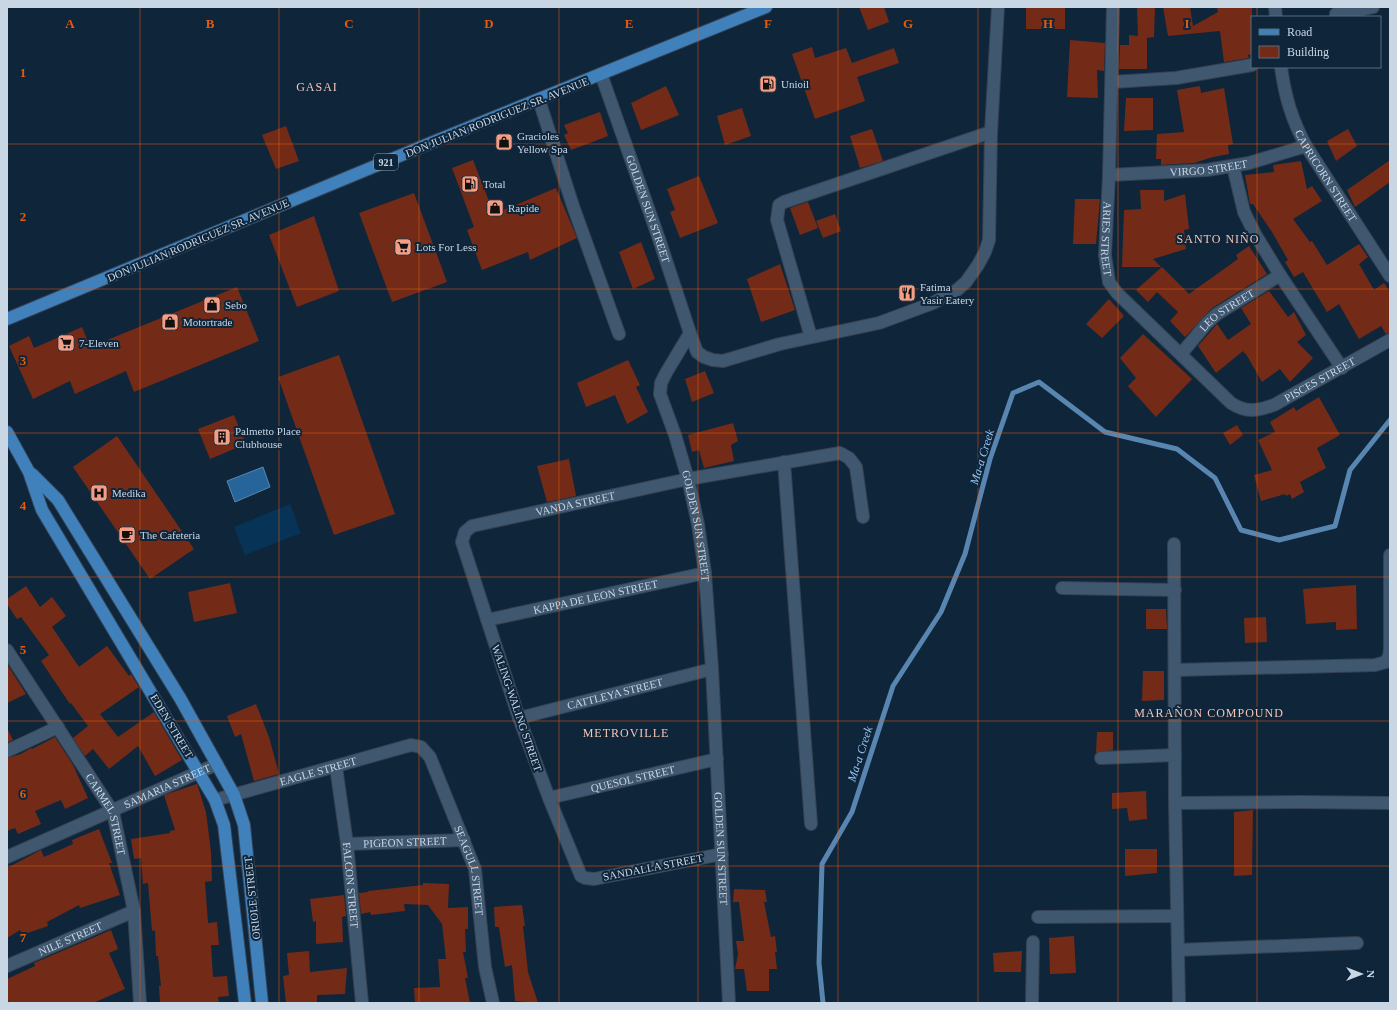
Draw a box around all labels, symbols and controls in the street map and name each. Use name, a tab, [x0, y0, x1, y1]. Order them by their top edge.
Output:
text: A	[65, 16, 75, 31]
text: B	[206, 16, 215, 31]
text: C	[344, 16, 354, 31]
text: D	[484, 16, 494, 31]
text: E	[625, 16, 633, 31]
text: F	[764, 16, 772, 31]
text: G	[903, 16, 913, 31]
text: H	[1043, 16, 1053, 31]
text: I	[1184, 16, 1190, 31]
legend	[1251, 16, 1381, 68]
text: Road	[1287, 25, 1312, 39]
text: Building	[1287, 45, 1329, 59]
text: 1	[20, 65, 26, 80]
fuel station icon: Unioil	[758, 74, 778, 94]
street label: DON JULIAN RODRIGUEZ SR. AVENUE	[404, 75, 590, 159]
place label: Unioil	[781, 78, 809, 90]
district label: GASAI	[296, 80, 338, 94]
street label: CAPRICORN STREET	[1293, 128, 1359, 224]
place label: Gracioles Yellow Spa	[517, 130, 568, 155]
shop icon: Gracioles Yellow Spa	[494, 132, 514, 152]
road number: 921	[374, 154, 398, 170]
street label: GOLDEN SUN STREET	[624, 154, 673, 265]
street label: VIRGO STREET	[1170, 157, 1249, 178]
fuel station icon: Total	[460, 174, 480, 194]
place label: Total	[483, 178, 505, 190]
street label: DON JULIAN RODRIGUEZ SR. AVENUE	[105, 196, 291, 284]
shop icon: Rapide	[485, 198, 505, 218]
street label: ARIES STREET	[1099, 201, 1114, 277]
place label: Rapide	[508, 202, 539, 214]
text: 2	[20, 209, 26, 224]
district label: SANTO NIÑO	[1177, 232, 1259, 246]
supermarket icon: Lots For Less	[393, 237, 413, 257]
place label: Lots For Less	[416, 241, 477, 253]
place label: Fatima Yasir Eatery	[920, 281, 975, 306]
restaurant icon: Fatima Yasir Eatery	[897, 283, 917, 303]
street label: LEO STREET	[1197, 286, 1256, 334]
shop icon: Sebo	[202, 295, 222, 315]
place label: Sebo	[225, 299, 248, 311]
shop icon: Motortrade	[160, 312, 180, 332]
place label: Motortrade	[183, 316, 233, 328]
supermarket icon: 7-Eleven	[56, 333, 76, 353]
place label: 7-Eleven	[79, 337, 119, 349]
text: 3	[20, 353, 27, 368]
street label: PISCES STREET	[1282, 355, 1357, 404]
place label: Palmetto Place Clubhouse	[235, 425, 301, 450]
building icon: Palmetto Place Clubhouse	[212, 427, 232, 447]
water label: Ma-a Creek	[967, 427, 997, 487]
street label: GOLDEN SUN STREET	[680, 469, 712, 582]
hospital icon: Medika	[89, 483, 109, 503]
place label: Medika	[112, 487, 146, 499]
street label: VANDA STREET	[534, 489, 616, 518]
text: 4	[20, 498, 27, 513]
cafe icon: The Cafeteria	[117, 525, 137, 545]
place label: The Cafeteria	[140, 529, 200, 541]
street label: KAPPA DE LEON STREET	[532, 577, 659, 616]
text: 5	[20, 642, 27, 657]
street label: WALING-WALING STREET	[490, 643, 544, 773]
street label: CATTLEYA STREET	[566, 676, 664, 712]
street label: EDEN STREET	[148, 692, 196, 760]
district label: MARAÑON COMPOUND	[1134, 706, 1284, 720]
water label: Ma-a Creek	[844, 724, 876, 784]
district label: METROVILLE	[583, 726, 669, 740]
street label: EAGLE STREET	[278, 755, 358, 788]
street label: SAMARIA STREET	[122, 762, 212, 811]
street label: QUESOL STREET	[589, 763, 676, 794]
street label: CARMEL STREET	[83, 771, 128, 856]
text: 6	[20, 786, 27, 801]
street label: GOLDEN SUN STREET	[712, 792, 730, 906]
street label: SEAGULL STREET	[452, 824, 486, 916]
street label: PIGEON STREET	[363, 835, 447, 849]
street label: FALCON STREET	[341, 841, 361, 929]
street label: SANDALLA STREET	[602, 851, 704, 883]
street label: ORIOLE STREET	[242, 856, 262, 940]
street label: NILE STREET	[37, 919, 104, 958]
text: 7	[20, 930, 27, 945]
north arrow	[1341, 954, 1381, 994]
text: N	[1365, 970, 1377, 978]

